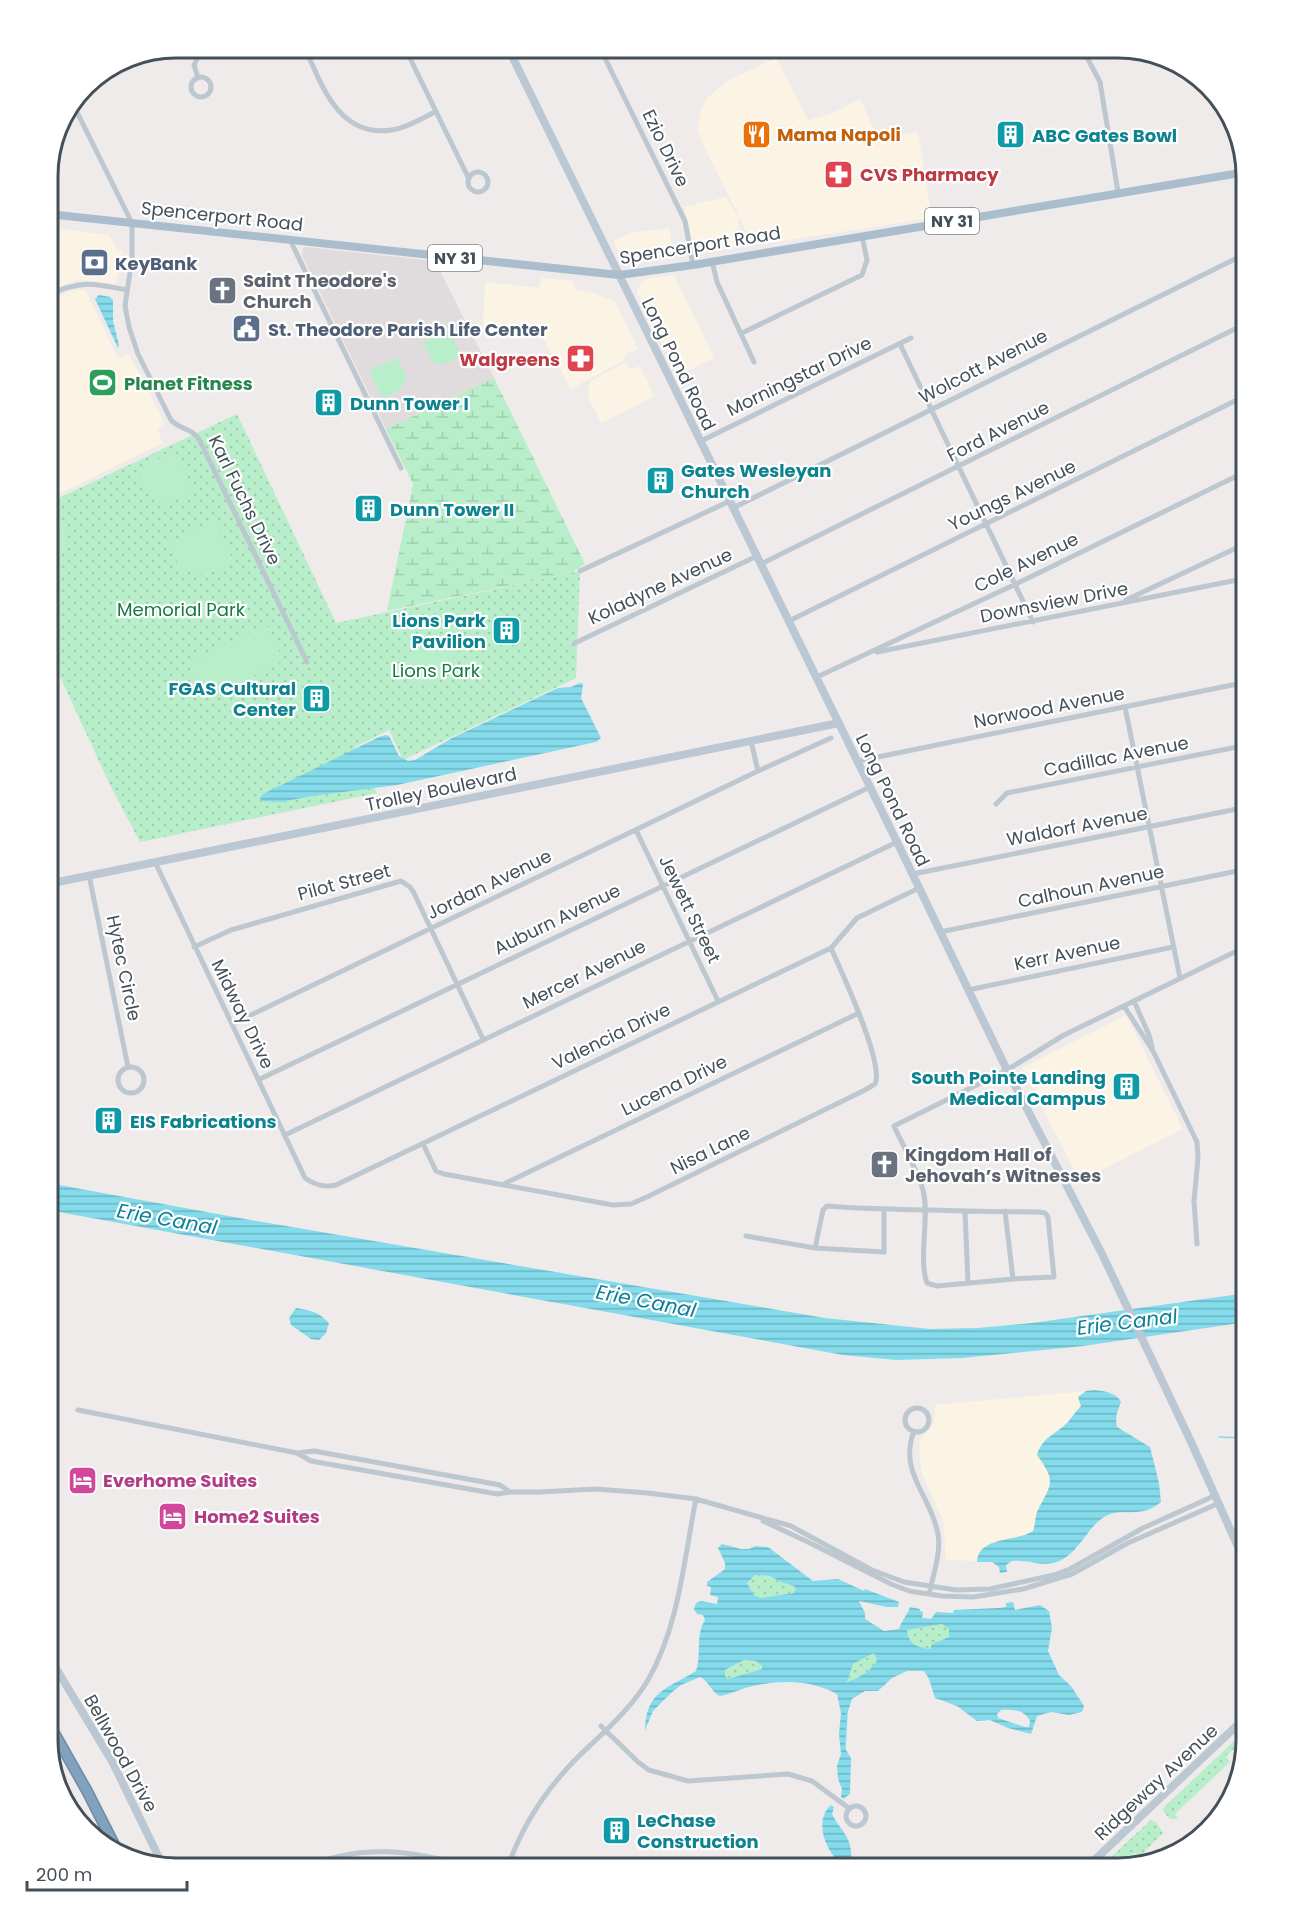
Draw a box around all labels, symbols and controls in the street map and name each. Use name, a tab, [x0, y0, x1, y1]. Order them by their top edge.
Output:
street label: Ezio Drive	[637, 105, 695, 191]
restaurant icon: Mama Napoli	[740, 118, 772, 150]
building icon: ABC Gates Bowl	[995, 119, 1027, 151]
place label: Mama Napoli	[777, 122, 901, 147]
place label: ABC Gates Bowl	[1032, 123, 1177, 148]
pharmacy icon: CVS Pharmacy	[823, 158, 855, 190]
place label: CVS Pharmacy	[860, 162, 999, 187]
street label: Spencerport Road	[140, 195, 304, 237]
road number: NY 31	[925, 208, 979, 234]
street label: Spencerport Road	[618, 220, 782, 270]
road number: NY 31	[428, 245, 482, 271]
bank icon: KeyBank	[78, 247, 110, 279]
place label: KeyBank	[115, 251, 198, 276]
place label: Saint Theodore's Church	[243, 268, 397, 314]
church icon: Saint Theodore's Church	[206, 274, 238, 306]
street label: Long Pond Road	[636, 293, 722, 435]
public building icon: St. Theodore Parish Life Center	[231, 313, 263, 345]
place label: St. Theodore Parish Life Center	[268, 317, 548, 342]
street label: Wolcott Avenue	[914, 323, 1052, 409]
street label: Morningstar Drive	[722, 330, 876, 422]
pharmacy icon: Walgreens	[565, 343, 597, 375]
place label: Walgreens	[459, 347, 560, 372]
sports icon: Planet Fitness	[87, 367, 119, 399]
place label: Planet Fitness	[124, 371, 253, 396]
building icon: Dunn Tower I	[313, 387, 345, 419]
place label: Dunn Tower I	[350, 391, 469, 416]
street label: Ford Avenue	[942, 394, 1054, 468]
street label: Karl Fuchs Drive	[203, 431, 287, 569]
street label: Youngs Avenue	[944, 453, 1080, 537]
place label: Gates Wesleyan Church	[681, 458, 831, 504]
building icon: Gates Wesleyan Church	[644, 464, 676, 496]
building icon: Dunn Tower II	[353, 493, 385, 525]
place label: Dunn Tower II	[390, 497, 514, 522]
street label: Cole Avenue	[970, 526, 1082, 598]
street label: Koladyne Avenue	[584, 542, 736, 630]
street label: Downsview Drive	[978, 575, 1130, 629]
park label: Memorial Park	[117, 597, 246, 622]
place label: Lions Park Pavilion	[392, 608, 487, 654]
building icon: Lions Park Pavilion	[491, 614, 523, 646]
park label: Lions Park	[392, 658, 481, 683]
place label: FGAS Cultural Center	[168, 676, 296, 722]
street label: Norwood Avenue	[971, 680, 1127, 734]
building icon: FGAS Cultural Center	[301, 682, 333, 714]
street label: Long Pond Road	[850, 729, 936, 871]
street label: Cadillac Avenue	[1041, 730, 1191, 782]
street label: Trolley Boulevard	[363, 761, 519, 817]
street label: Waldorf Avenue	[1004, 800, 1150, 852]
street label: Jordan Avenue	[422, 843, 556, 925]
street label: Jewett Street	[653, 851, 727, 967]
street label: Pilot Street	[295, 858, 393, 906]
street label: Calhoun Avenue	[1016, 858, 1166, 914]
street label: Auburn Avenue	[490, 878, 624, 960]
street label: Hytec Circle	[101, 913, 147, 1023]
street label: Kerr Avenue	[1012, 930, 1122, 976]
street label: Mercer Avenue	[518, 933, 650, 1015]
street label: Midway Drive	[206, 955, 280, 1073]
street label: Valencia Drive	[548, 997, 674, 1075]
street label: Lucena Drive	[617, 1049, 731, 1121]
place label: South Pointe Landing Medical Campus	[911, 1065, 1106, 1111]
building icon: South Pointe Landing Medical Campus	[1111, 1071, 1143, 1103]
building icon: EIS Fabrications	[93, 1105, 125, 1137]
place label: EIS Fabrications	[130, 1109, 277, 1134]
street label: Nisa Lane	[666, 1120, 754, 1180]
place label: Kingdom Hall of Jehovah’s Witnesses	[905, 1142, 1101, 1188]
church icon: Kingdom Hall of Jehovah’s Witnesses	[868, 1148, 900, 1180]
water label: Erie Canal	[115, 1196, 219, 1242]
water label: Erie Canal	[594, 1278, 698, 1324]
water label: Erie Canal	[1075, 1302, 1179, 1342]
hotel icon: Everhome Suites	[66, 1464, 98, 1496]
place label: Everhome Suites	[103, 1468, 257, 1493]
hotel icon: Home2 Suites	[157, 1500, 189, 1532]
place label: Home2 Suites	[194, 1504, 320, 1529]
street label: Bellwood Drive	[78, 1690, 164, 1816]
street label: Ridgeway Avenue	[1089, 1718, 1223, 1846]
place label: LeChase Construction	[637, 1808, 759, 1854]
building icon: LeChase Construction	[600, 1814, 632, 1846]
scale bar	[27, 1854, 188, 1892]
text: 200 m	[36, 1862, 92, 1887]

